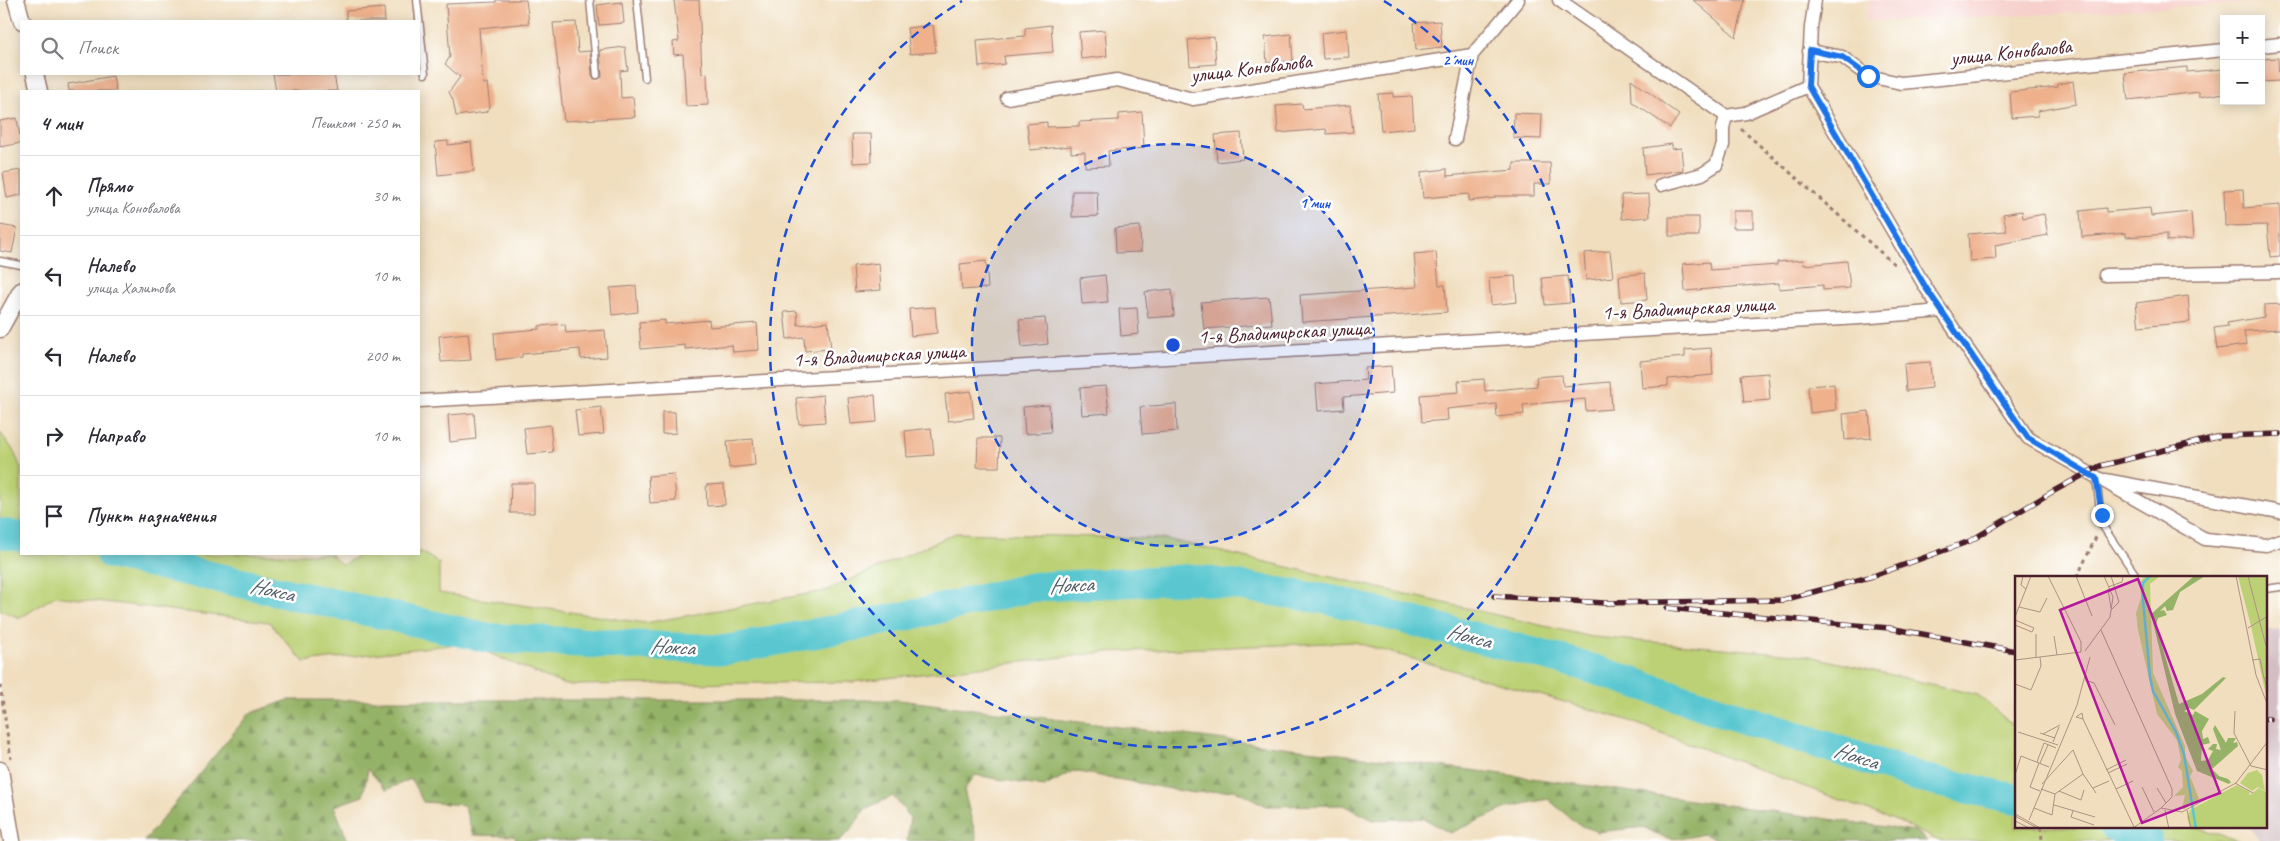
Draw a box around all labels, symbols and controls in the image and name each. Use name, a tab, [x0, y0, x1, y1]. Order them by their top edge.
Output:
map controls	[2220, 15, 2265, 105]
button: +	[2220, 15, 2265, 60]
search box	[20, 20, 420, 75]
street label: улица Коновалова	[1947, 33, 2074, 71]
icon: search	[38, 34, 66, 62]
text: Поиск	[78, 36, 118, 60]
street label: улица Коновалова	[1187, 47, 1314, 89]
text: 2 мин	[1443, 51, 1475, 70]
button: −	[2220, 60, 2265, 105]
route start	[1857, 65, 1880, 88]
text: 4 мин	[40, 110, 83, 136]
text: Пешком · 250 m	[311, 113, 400, 133]
text: Прямо	[87, 174, 132, 198]
icon: ahead	[40, 182, 68, 210]
text: 30 m	[373, 186, 400, 206]
text: 1 мин	[1300, 194, 1332, 213]
text: улица Коновалова	[87, 198, 180, 218]
text: Налево	[87, 254, 135, 278]
icon: left	[40, 262, 68, 290]
text: 10 m	[373, 266, 400, 286]
text: улица Халитова	[87, 278, 175, 298]
street label: 1-я Владимирская улица	[1601, 290, 1777, 325]
street label: 1-я Владимирская улица	[1197, 314, 1373, 349]
centre of rings	[1164, 336, 1182, 354]
street label: 1-я Владимирская улица	[792, 337, 968, 372]
icon: left	[40, 342, 68, 370]
text: Налево	[87, 344, 135, 368]
text: 200 m	[366, 346, 400, 366]
icon: right	[40, 422, 68, 450]
text: Направо	[87, 424, 145, 448]
text: 10 m	[373, 426, 400, 446]
icon: arrive	[40, 502, 68, 530]
text: Пункт назначения	[87, 504, 216, 528]
route end	[2091, 504, 2114, 527]
water label: Нокса	[1048, 570, 1096, 600]
water label: Нокса	[247, 571, 299, 609]
inset map	[2015, 576, 2268, 828]
water label: Нокса	[1444, 617, 1496, 656]
water label: Нокса	[649, 632, 697, 662]
water label: Нокса	[1831, 736, 1883, 777]

